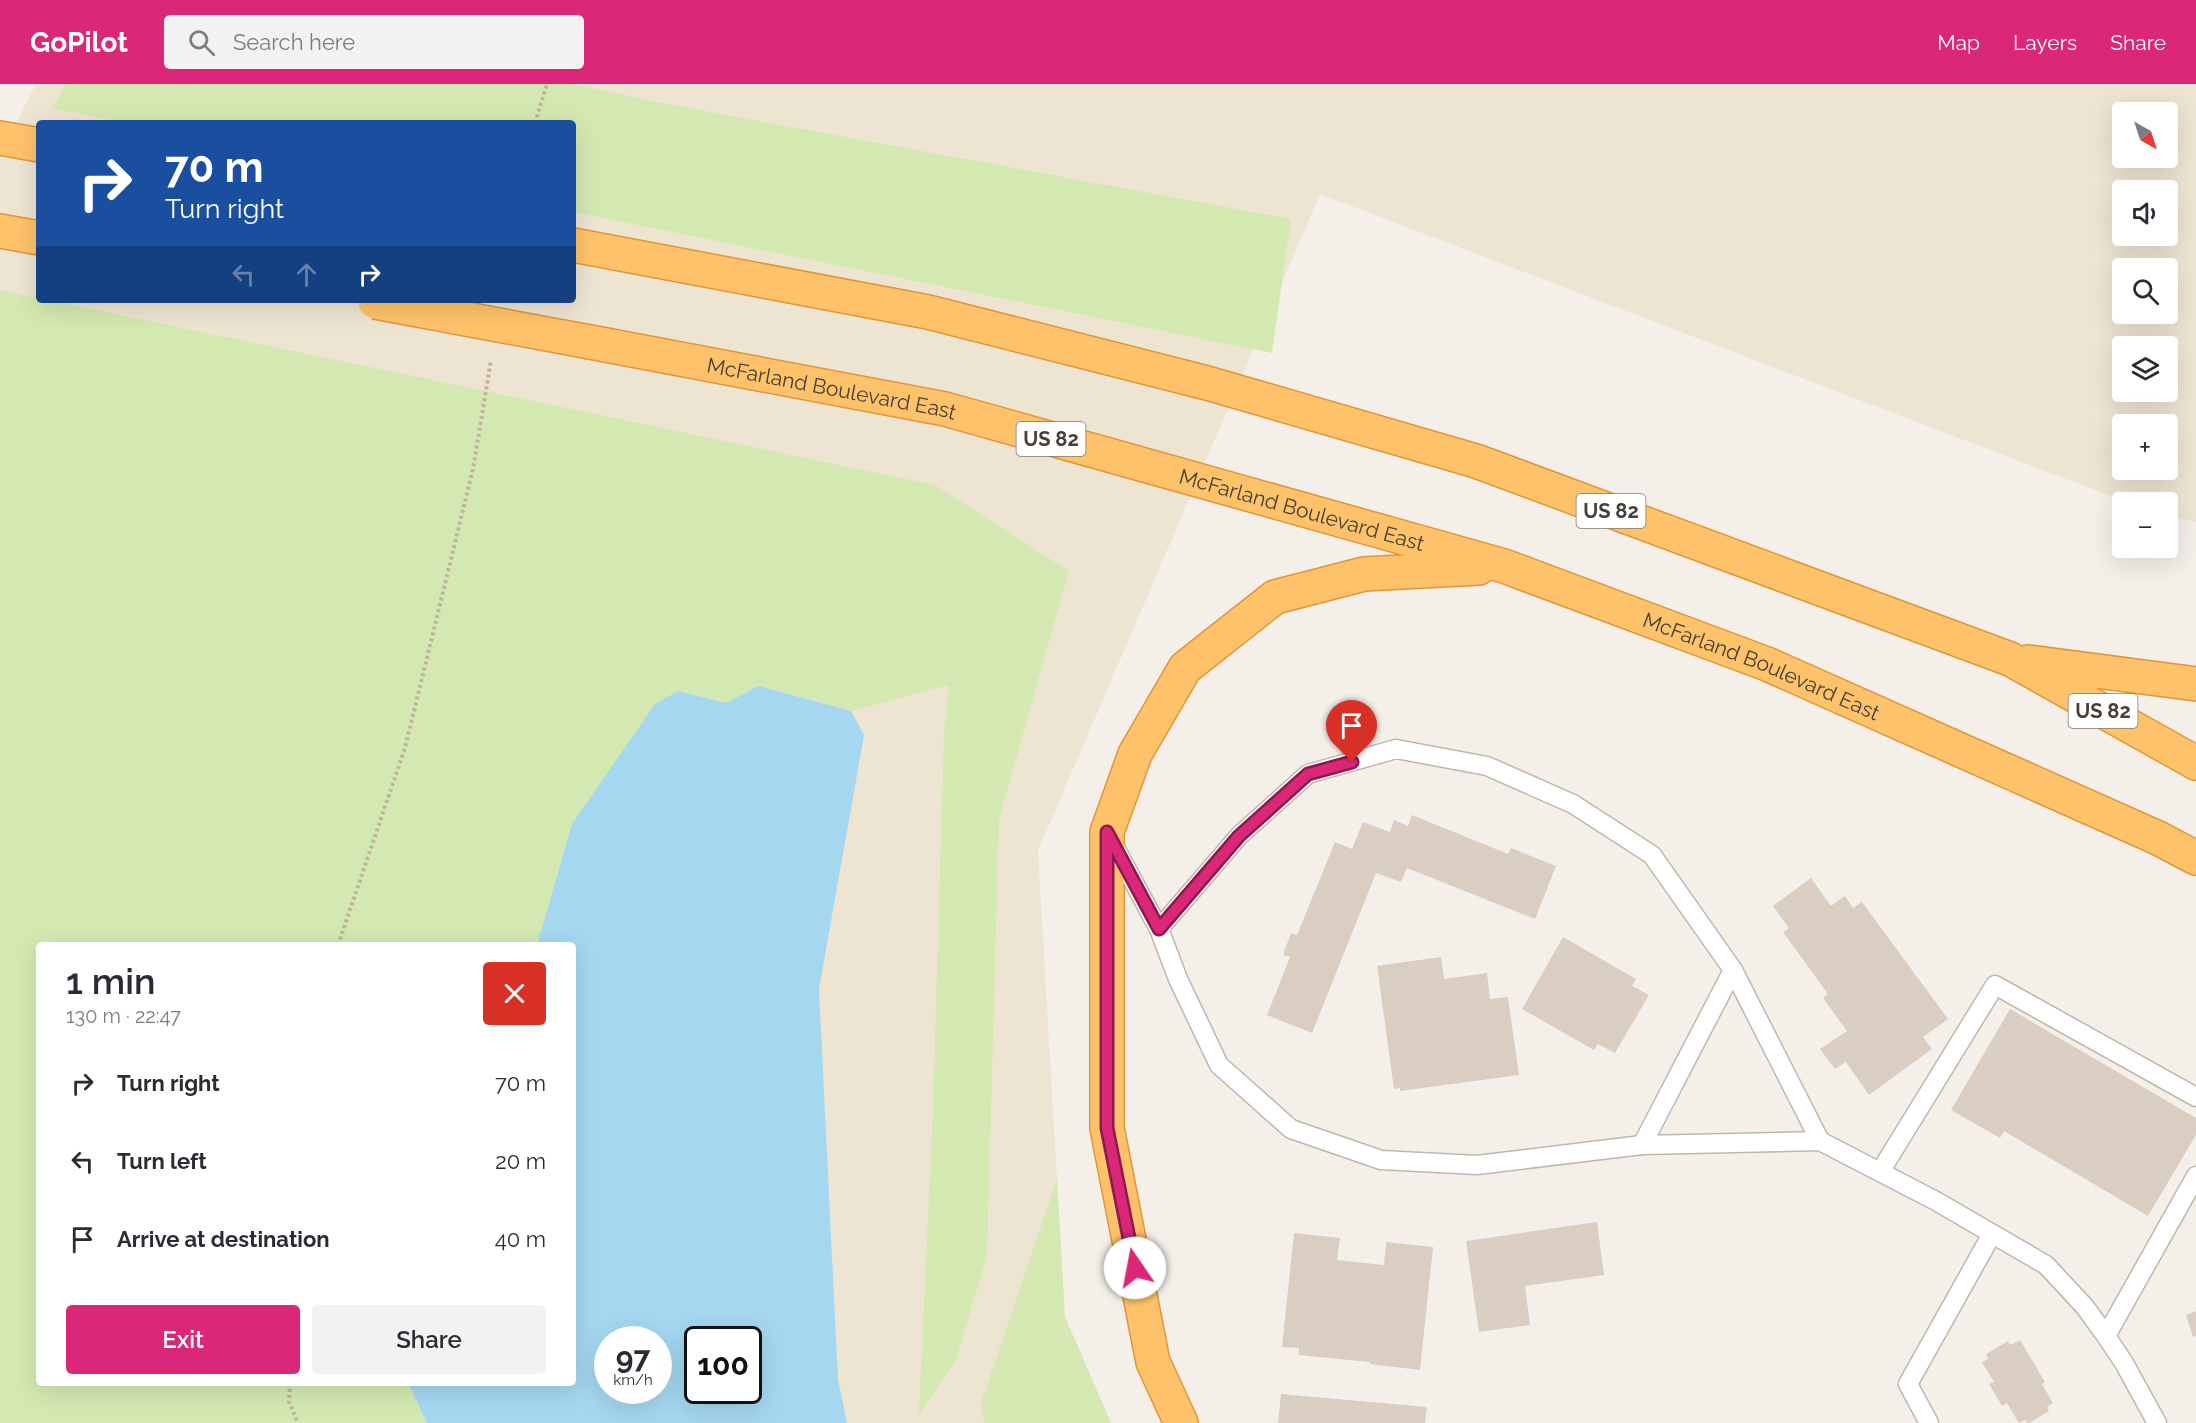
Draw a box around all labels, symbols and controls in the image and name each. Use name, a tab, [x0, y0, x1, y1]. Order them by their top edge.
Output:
search box	[164, 15, 584, 69]
text: GoPilot	[30, 26, 128, 59]
icon: search	[185, 26, 218, 59]
text: Search here	[233, 29, 355, 55]
text: Map	[1937, 30, 1980, 55]
text: Layers	[2013, 30, 2077, 55]
text: Share	[2110, 30, 2166, 55]
north arrow	[2112, 102, 2178, 168]
map controls	[2112, 102, 2178, 558]
text: 70 m	[165, 143, 264, 192]
icon: right	[66, 144, 144, 222]
button: sound	[2112, 180, 2178, 246]
text: Turn right	[165, 193, 284, 224]
icon: left	[227, 258, 260, 291]
icon: ahead	[290, 258, 323, 291]
icon: right	[353, 258, 386, 291]
button: search	[2112, 258, 2178, 324]
button: layers	[2112, 336, 2178, 402]
street label: McFarland Boulevard East	[705, 352, 959, 424]
button: +	[2112, 414, 2178, 480]
road number: US 82	[1016, 422, 1086, 456]
street label: McFarland Boulevard East	[1177, 463, 1427, 556]
button: −	[2112, 492, 2178, 558]
road number: US 82	[1576, 494, 1646, 528]
street label: McFarland Boulevard East	[1640, 606, 1884, 725]
road number: US 82	[2068, 694, 2138, 728]
pin	[1326, 700, 1377, 762]
icon: arrive	[1335, 709, 1368, 742]
text: 1 min	[66, 960, 155, 1002]
button: close	[483, 962, 546, 1025]
text: 130 m · 22:47	[66, 1004, 181, 1028]
icon: right	[66, 1067, 99, 1100]
text: Turn right	[117, 1070, 220, 1096]
text: 70 m	[495, 1070, 546, 1096]
icon: left	[66, 1145, 99, 1178]
text: Turn left	[117, 1148, 207, 1174]
text: 20 m	[495, 1148, 546, 1174]
icon: arrive	[66, 1223, 99, 1256]
text: Arrive at destination	[117, 1226, 330, 1252]
text: 40 m	[495, 1226, 546, 1252]
position arrow	[1103, 1236, 1167, 1300]
button: Exit	[66, 1305, 300, 1374]
button: Share	[312, 1305, 546, 1374]
speed limit sign: 100	[684, 1326, 762, 1404]
text: 97	[616, 1340, 650, 1375]
text: km/h	[613, 1371, 653, 1389]

